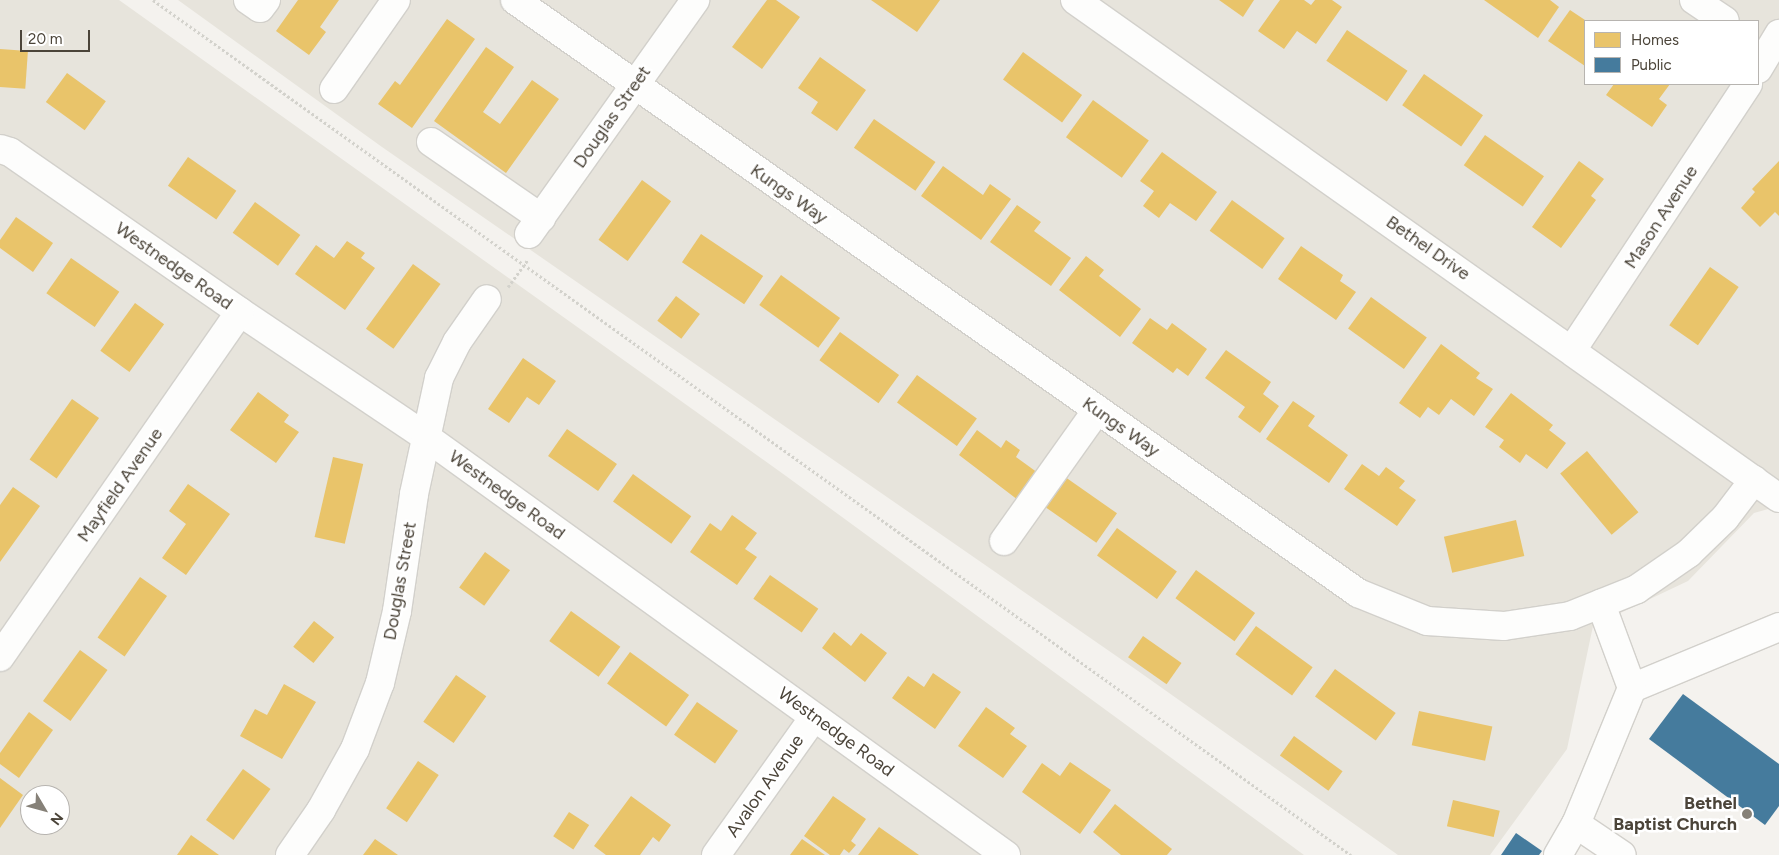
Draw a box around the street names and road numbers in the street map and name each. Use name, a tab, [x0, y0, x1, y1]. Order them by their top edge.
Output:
street label: Douglas Street	[569, 62, 655, 172]
street label: Kungs Way	[746, 159, 832, 229]
street label: Mason Avenue	[1620, 161, 1702, 273]
street label: Bethel Drive	[1382, 211, 1474, 285]
street label: Westnedge Road	[111, 218, 237, 314]
street label: Kungs Way	[1078, 392, 1164, 462]
street label: Mayfield Avenue	[73, 424, 167, 546]
street label: Westnedge Road	[445, 446, 569, 544]
street label: Douglas Street	[379, 520, 421, 642]
street label: Westnedge Road	[774, 683, 898, 781]
street label: Avalon Avenue	[722, 731, 808, 841]

